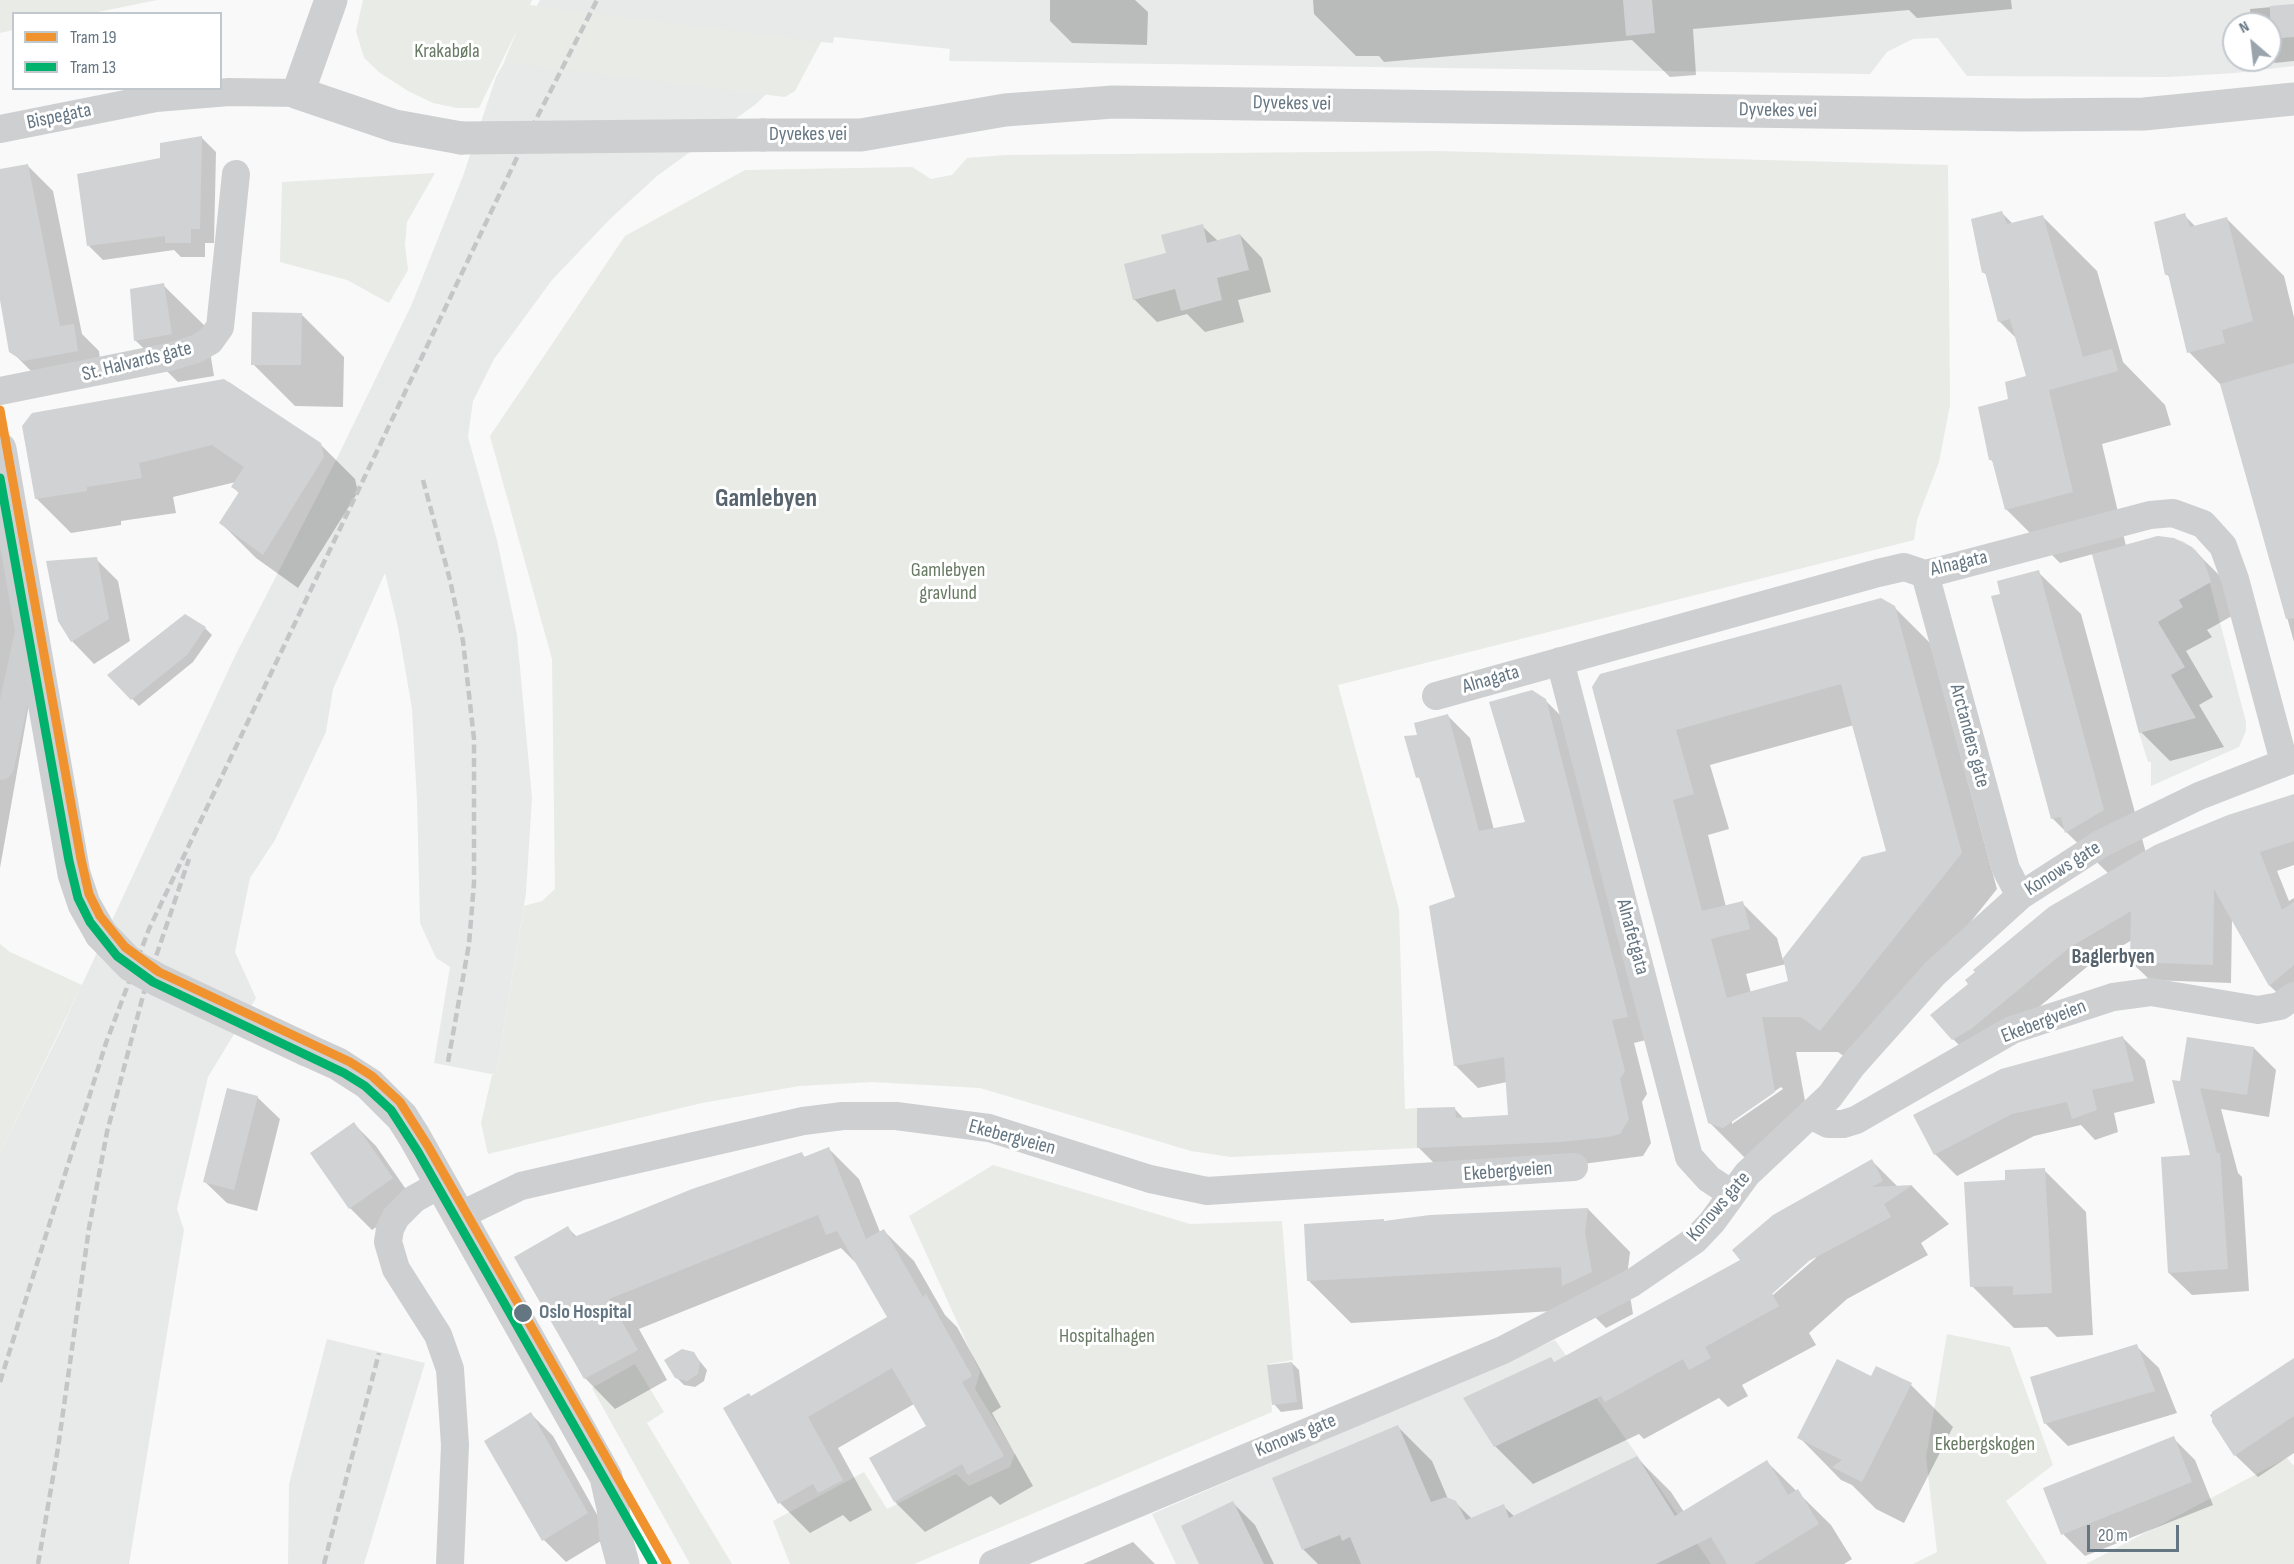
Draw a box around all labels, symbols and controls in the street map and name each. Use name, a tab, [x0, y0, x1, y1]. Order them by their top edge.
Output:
legend	[12, 12, 222, 90]
north arrow	[2222, 12, 2282, 72]
text: N	[2236, 17, 2252, 38]
text: Tram 19	[70, 27, 116, 48]
park label: Krakabøla	[414, 40, 480, 64]
text: Tram 13	[70, 57, 116, 78]
street label: Dyvekes vei	[1253, 91, 1331, 117]
street label: Bispegata	[25, 98, 93, 136]
street label: Dyvekes vei	[1739, 98, 1817, 124]
street label: Dyvekes vei	[769, 123, 847, 147]
street label: St. Halvards gate	[80, 337, 194, 387]
district label: Gamlebyen	[715, 483, 817, 515]
street label: Alnagata	[1928, 546, 1990, 582]
park label: Gamlebyen gravlund	[911, 559, 985, 606]
street label: Alnagata	[1460, 660, 1522, 700]
street label: Arctanders gate	[1944, 682, 1994, 790]
street label: Konows gate	[2021, 836, 2105, 902]
street label: Alnafetgata	[1610, 897, 1654, 977]
district label: Baglerbyen	[2071, 945, 2155, 971]
street label: Ekebergveien	[1998, 995, 2090, 1049]
street label: Ekebergveien	[966, 1115, 1058, 1161]
street label: Ekebergveien	[1463, 1157, 1553, 1187]
street label: Konows gate	[1682, 1167, 1756, 1247]
place label: Oslo Hospital	[539, 1301, 632, 1325]
marker: Oslo Hospital	[512, 1302, 534, 1324]
park label: Hospitalhagen	[1059, 1325, 1155, 1349]
street label: Konows gate	[1252, 1409, 1340, 1463]
park label: Ekebergskogen	[1935, 1433, 2035, 1457]
scale bar	[2090, 1513, 2182, 1551]
text: 20 m	[2098, 1525, 2128, 1546]

